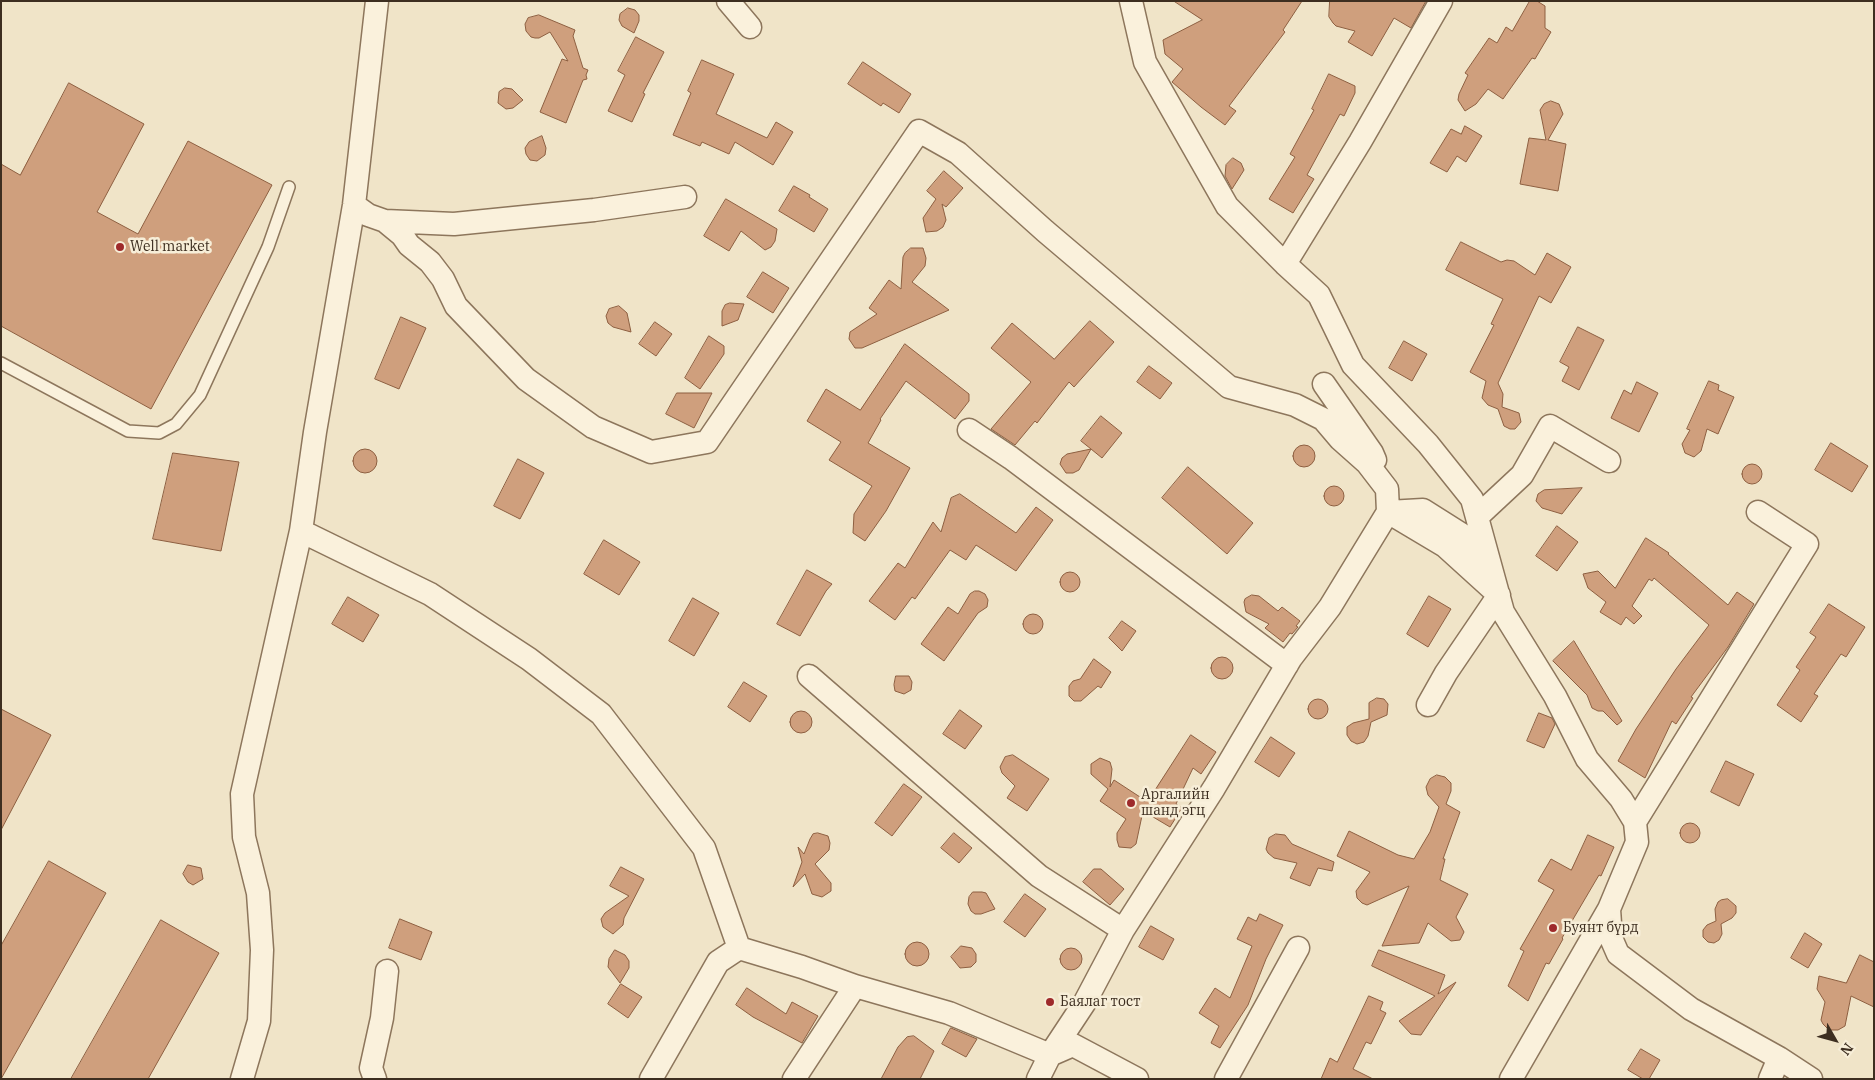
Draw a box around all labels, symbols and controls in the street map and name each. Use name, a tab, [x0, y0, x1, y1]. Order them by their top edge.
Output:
place label: Well market	[130, 239, 210, 255]
marker: Well market	[114, 241, 126, 253]
place label: Аргалийн шанд эгц	[1141, 787, 1210, 820]
marker: Аргалийн шанд эгц	[1125, 797, 1137, 809]
place label: Буянт бүрд	[1563, 920, 1638, 936]
marker: Буянт бүрд	[1547, 922, 1559, 934]
place label: Баялаг тост	[1060, 994, 1140, 1010]
marker: Баялаг тост	[1044, 996, 1056, 1008]
north arrow	[1810, 1015, 1860, 1065]
text: N	[1836, 1039, 1857, 1059]

